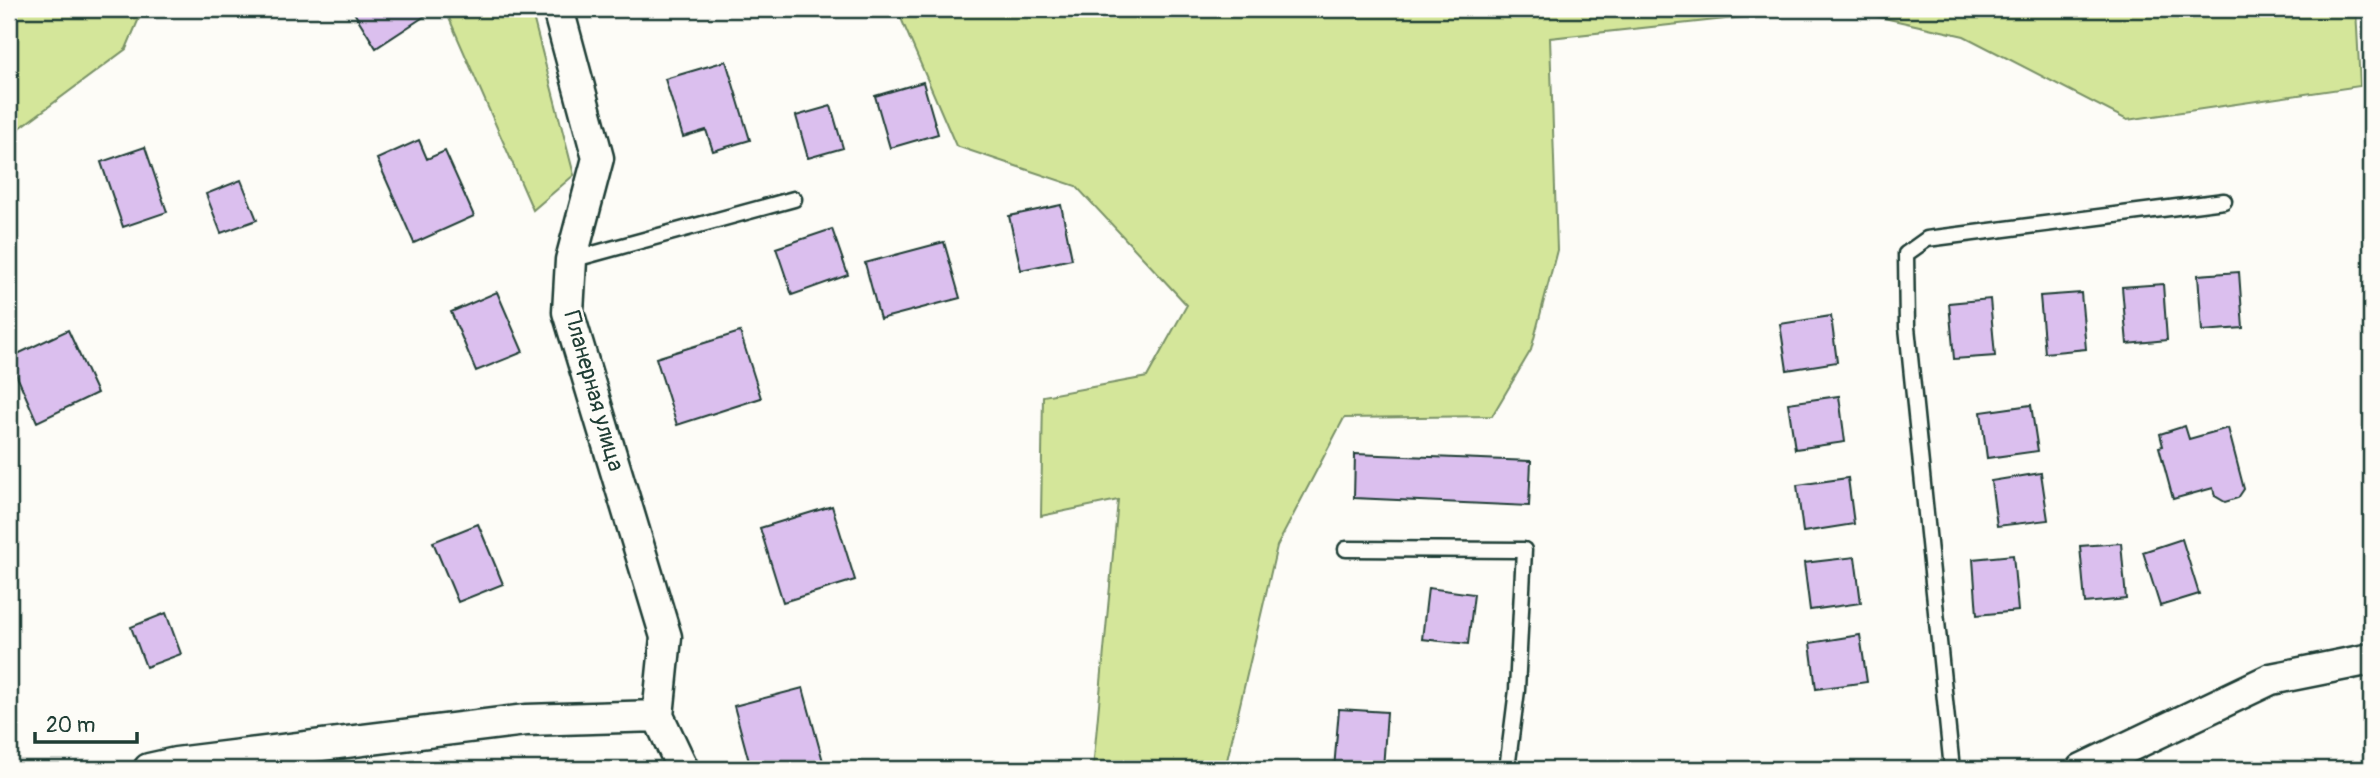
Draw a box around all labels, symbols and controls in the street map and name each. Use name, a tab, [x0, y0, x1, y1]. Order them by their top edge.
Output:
street label: Планерная улица	[557, 307, 631, 475]
scale bar	[35, 701, 136, 745]
text: 20 m	[46, 712, 95, 739]

